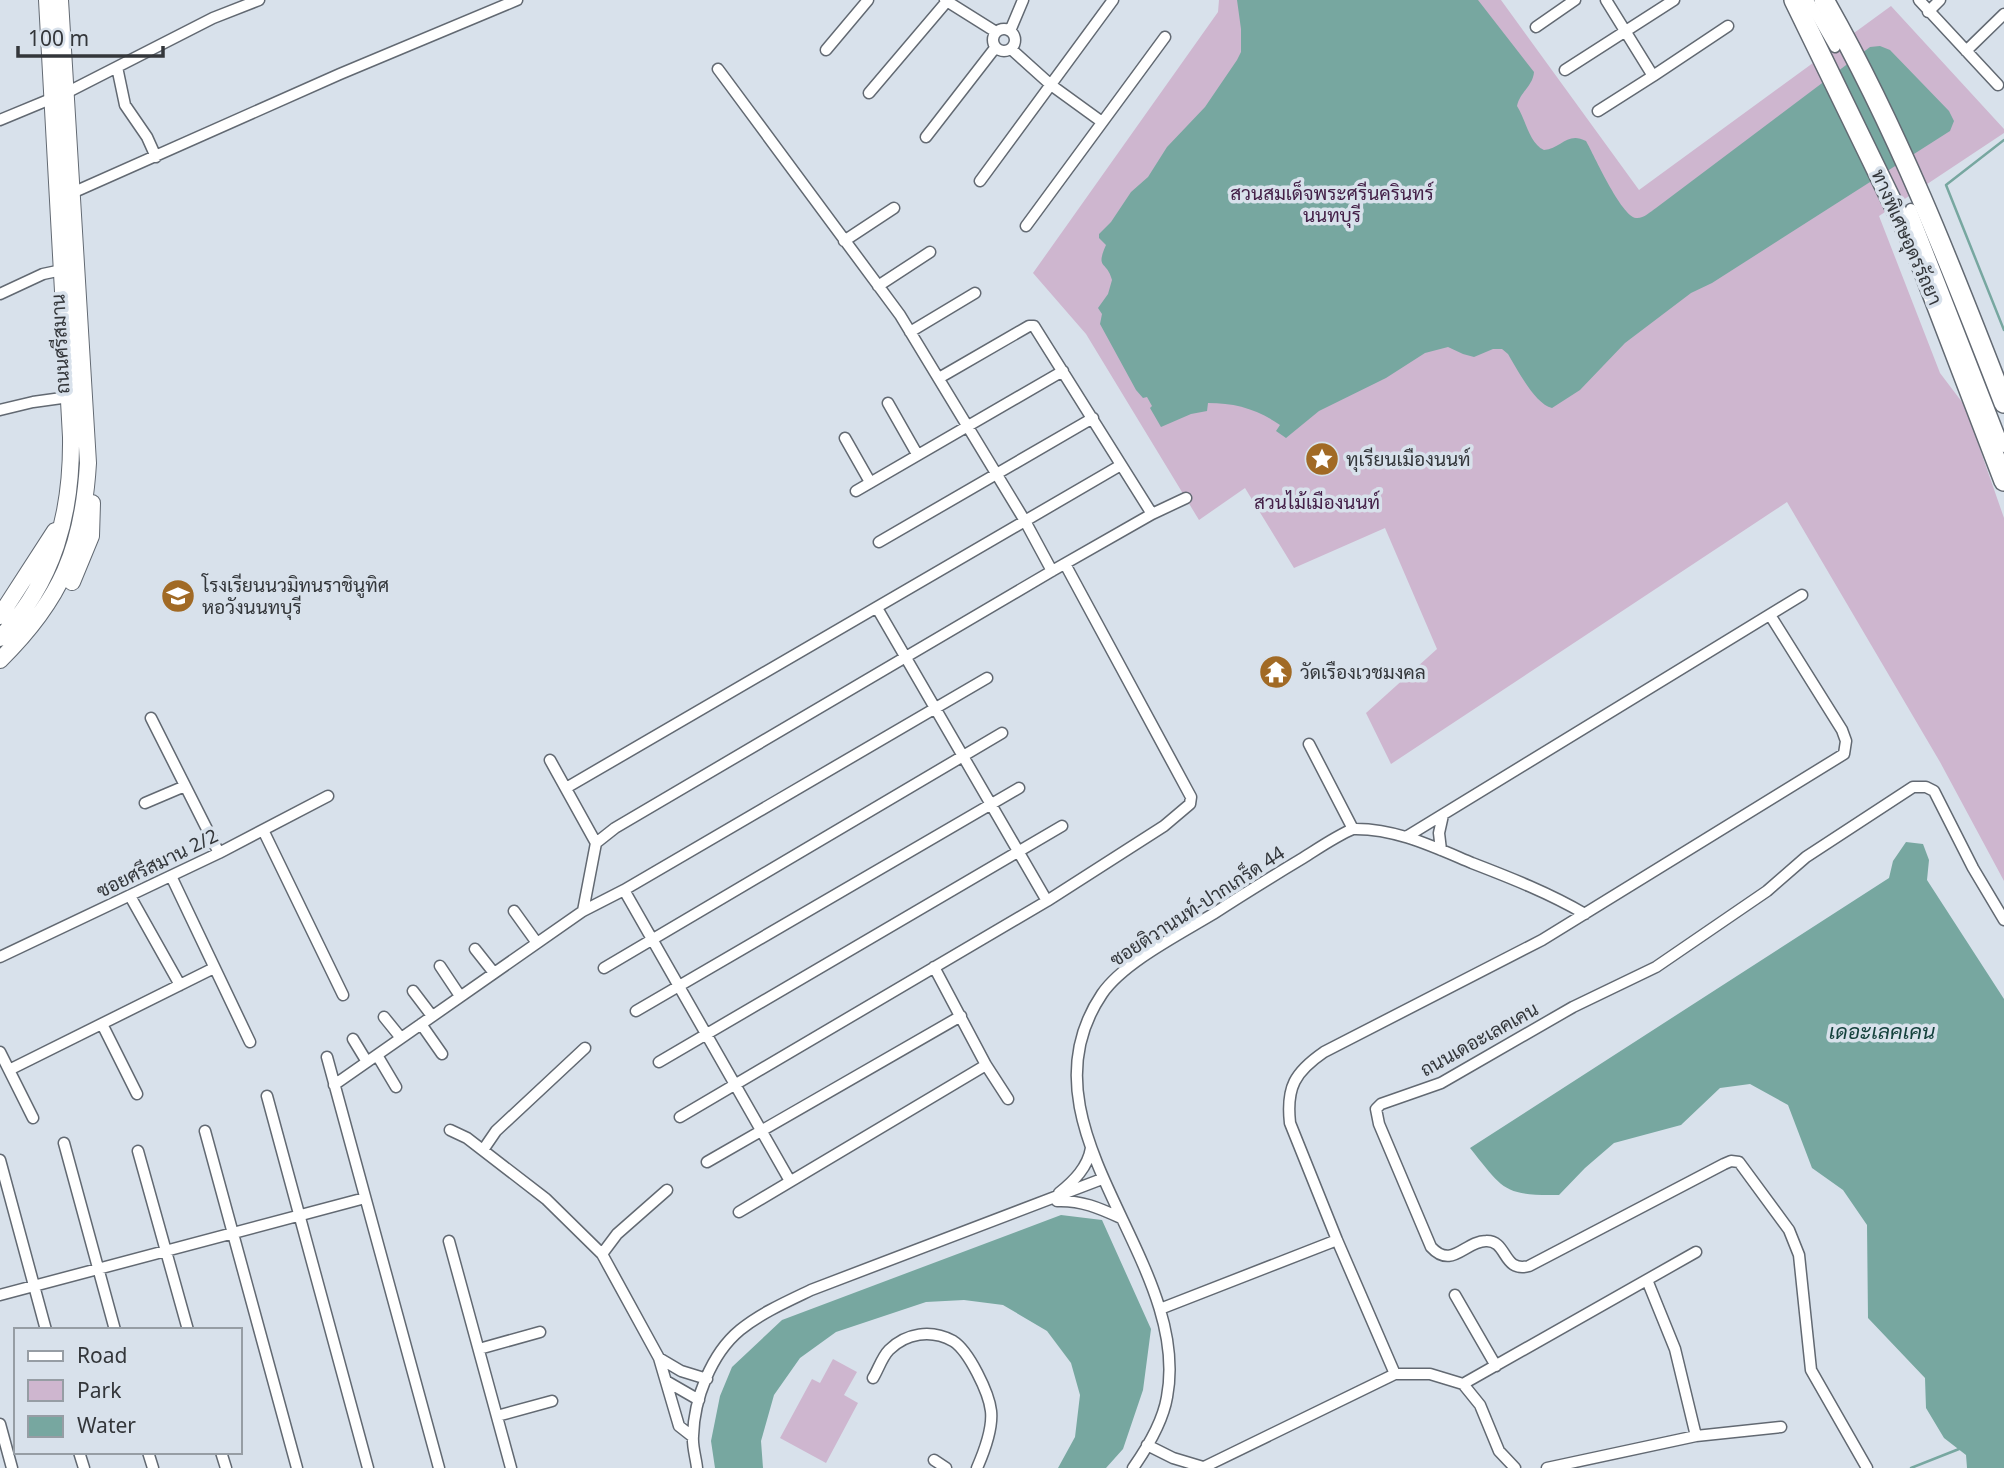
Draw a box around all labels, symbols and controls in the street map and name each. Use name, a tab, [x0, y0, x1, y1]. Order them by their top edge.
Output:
scale bar	[18, 14, 163, 58]
text: 100 m	[28, 24, 89, 52]
street label: ทางพิเศษอุดรรัถยา	[1865, 165, 1949, 309]
park label: สวนสมเด็จพระศรีนครินทร์ นนทบุรี	[1230, 180, 1434, 228]
street label: ถนนศรีสมาน	[44, 293, 76, 395]
place icon: ทุเรียนเมืองนนท์	[1303, 440, 1341, 478]
place label: ทุเรียนเมืองนนท์	[1346, 446, 1471, 472]
park label: สวนไม้เมืองนนท์	[1254, 489, 1380, 515]
place label: โรงเรียนนวมิทนราชินูทิศ หอวังนนทบุรี	[201, 572, 389, 620]
school or university icon: โรงเรียนนวมิทนราชินูทิศ หอวังนนทบุรี	[159, 577, 197, 615]
temple icon: วัดเรืองเวชมงคล	[1257, 653, 1295, 691]
place label: วัดเรืองเวชมงคล	[1300, 659, 1426, 685]
street label: ซอยศรีสมาน 2/2	[92, 822, 222, 904]
street label: ซอยติวานนท์-ปากเกร็ด 44	[1105, 840, 1290, 972]
street label: ถนนเดอะเลคเคน	[1415, 996, 1543, 1082]
water label: เดอะเลคเคน	[1829, 1017, 1936, 1045]
legend	[14, 1328, 242, 1454]
text: Road	[77, 1341, 127, 1369]
text: Park	[77, 1376, 122, 1404]
text: Water	[77, 1411, 136, 1439]

